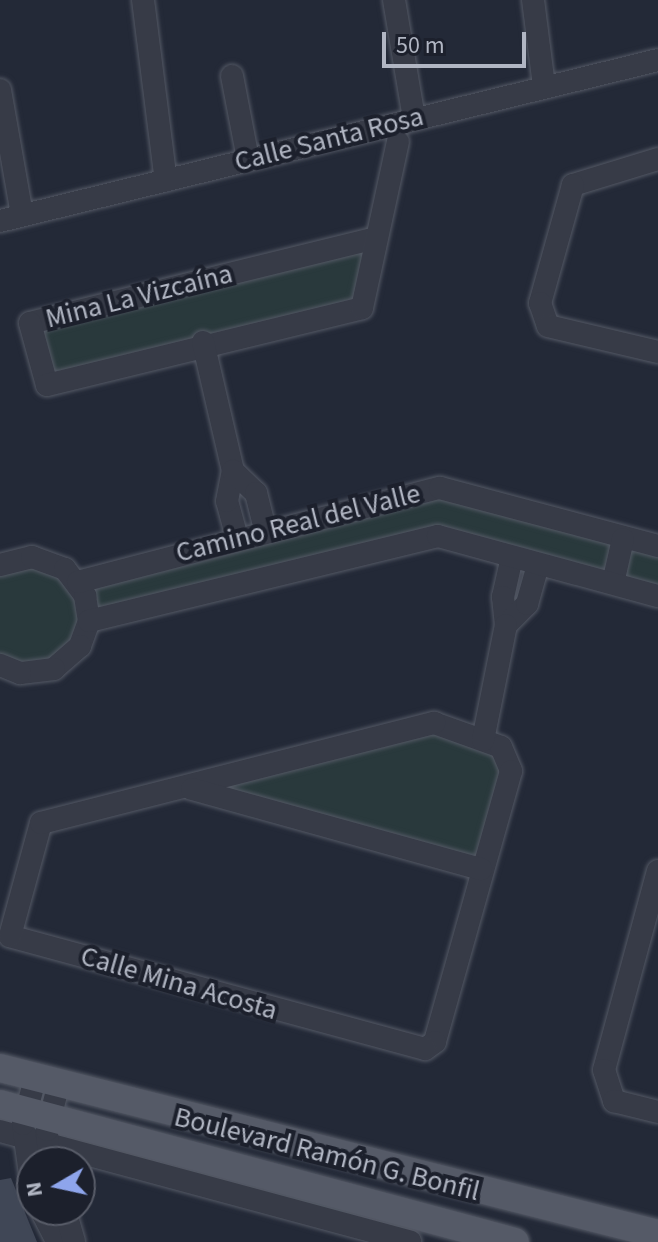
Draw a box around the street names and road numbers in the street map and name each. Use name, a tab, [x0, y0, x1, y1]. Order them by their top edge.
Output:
street label: Calle Santa Rosa	[231, 99, 427, 179]
street label: Mina La Vizcaína	[42, 257, 236, 335]
street label: Camino Real del Valle	[172, 476, 424, 570]
street label: Calle Mina Acosta	[77, 939, 281, 1027]
street label: Boulevard Ramón G. Bonfil	[171, 1100, 483, 1208]

